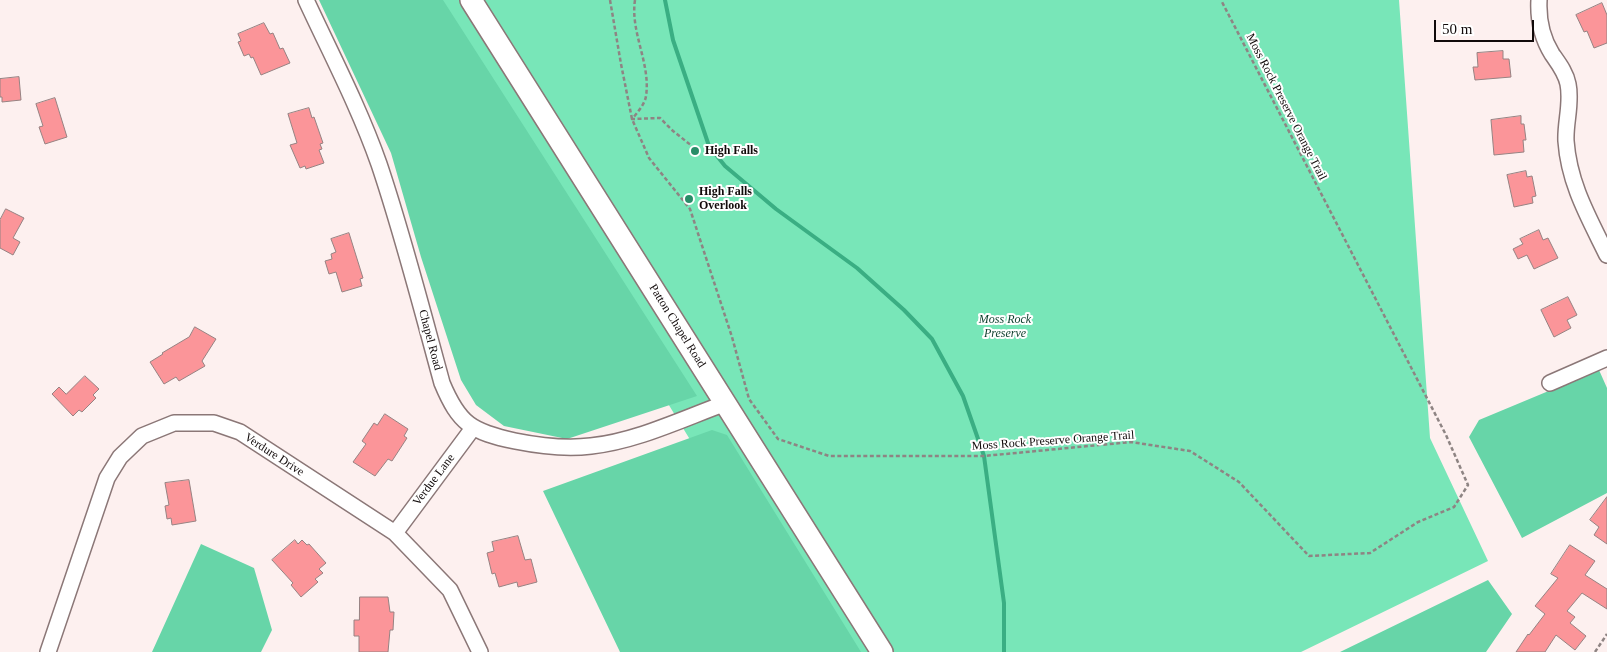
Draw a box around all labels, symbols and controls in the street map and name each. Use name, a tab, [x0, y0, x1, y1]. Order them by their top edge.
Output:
scale bar	[1437, 10, 1537, 42]
text: 50 m	[1442, 21, 1472, 37]
street label: Moss Rock Preserve Orange Trail	[1243, 31, 1329, 183]
place label: High Falls	[705, 144, 758, 158]
marker: High Falls	[689, 145, 701, 157]
place label: High Falls Overlook	[699, 185, 752, 213]
marker: High Falls Overlook	[683, 193, 695, 205]
street label: Patton Chapel Road	[645, 281, 709, 371]
street label: Chapel Road	[415, 308, 445, 372]
park label: Moss Rock Preserve	[979, 313, 1031, 341]
street label: Moss Rock Preserve Orange Trail	[971, 428, 1135, 454]
street label: Verdure Drive	[241, 430, 307, 480]
street label: Verdue Lane	[410, 451, 458, 509]

